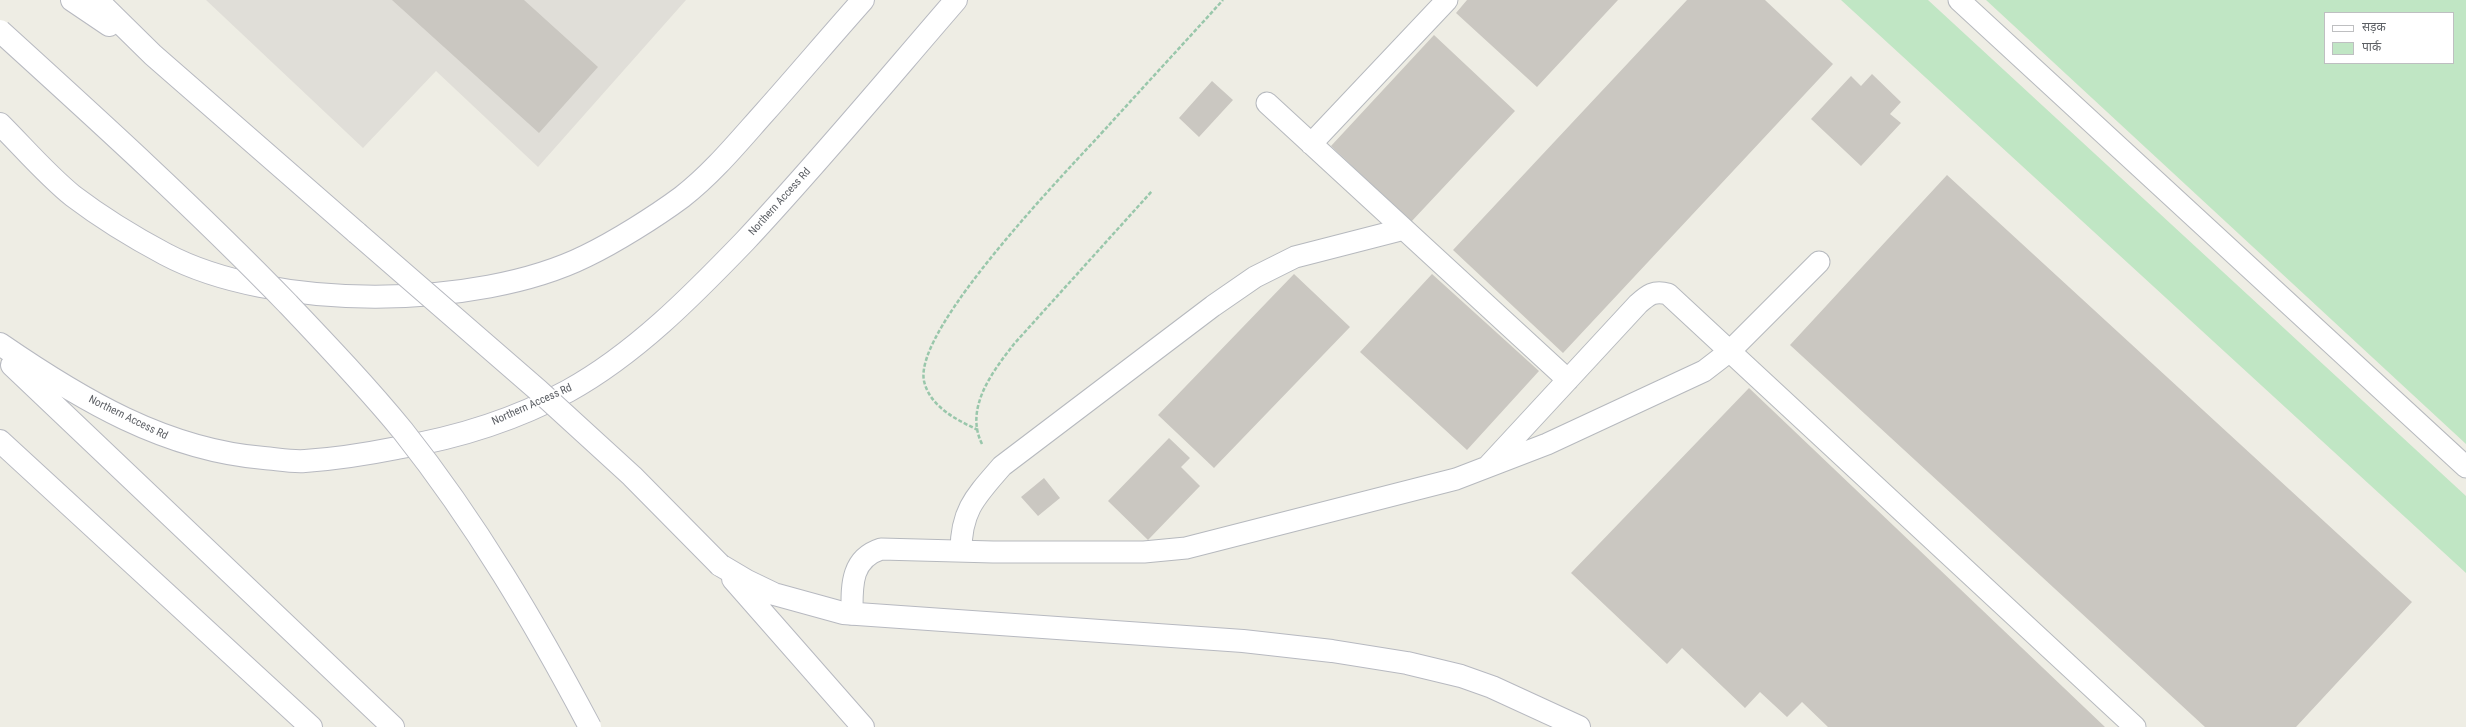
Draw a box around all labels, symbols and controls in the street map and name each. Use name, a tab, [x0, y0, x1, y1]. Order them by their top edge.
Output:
legend	[2324, 12, 2454, 64]
text: सड़क	[2362, 20, 2386, 34]
text: पार्क	[2362, 40, 2381, 54]
street label: Northern Access Rd	[746, 165, 814, 239]
street label: Northern Access Rd	[490, 381, 574, 429]
street label: Northern Access Rd	[86, 393, 170, 443]

